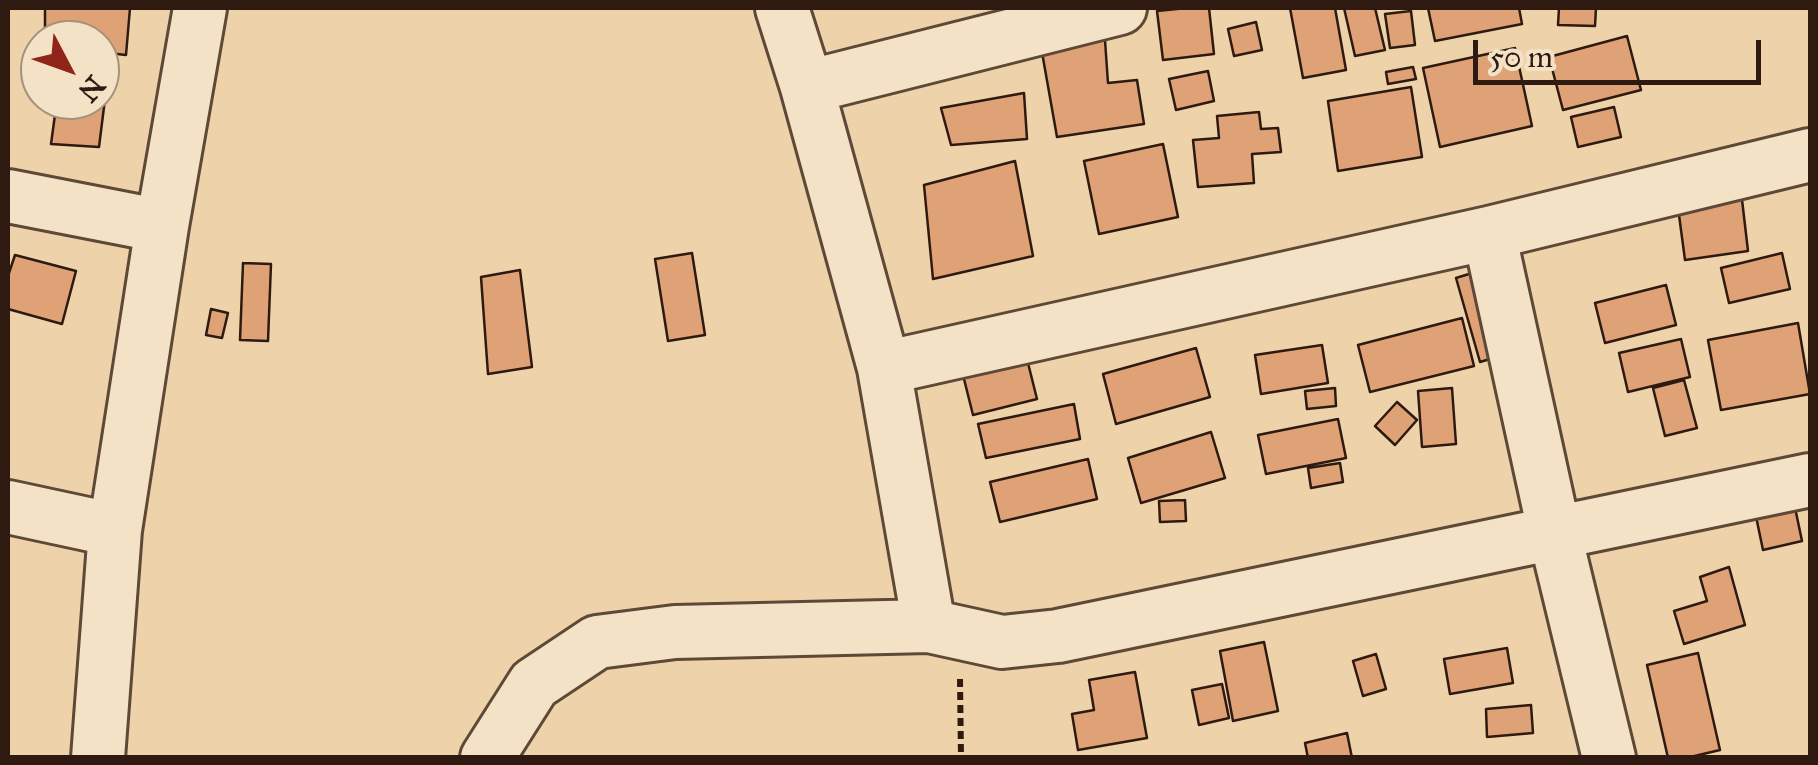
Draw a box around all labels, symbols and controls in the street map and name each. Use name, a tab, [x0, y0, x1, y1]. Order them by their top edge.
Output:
north arrow	[20, 20, 120, 120]
scale bar	[1478, 20, 1766, 82]
text: 50 m	[1490, 39, 1553, 75]
text: N	[71, 68, 113, 109]

